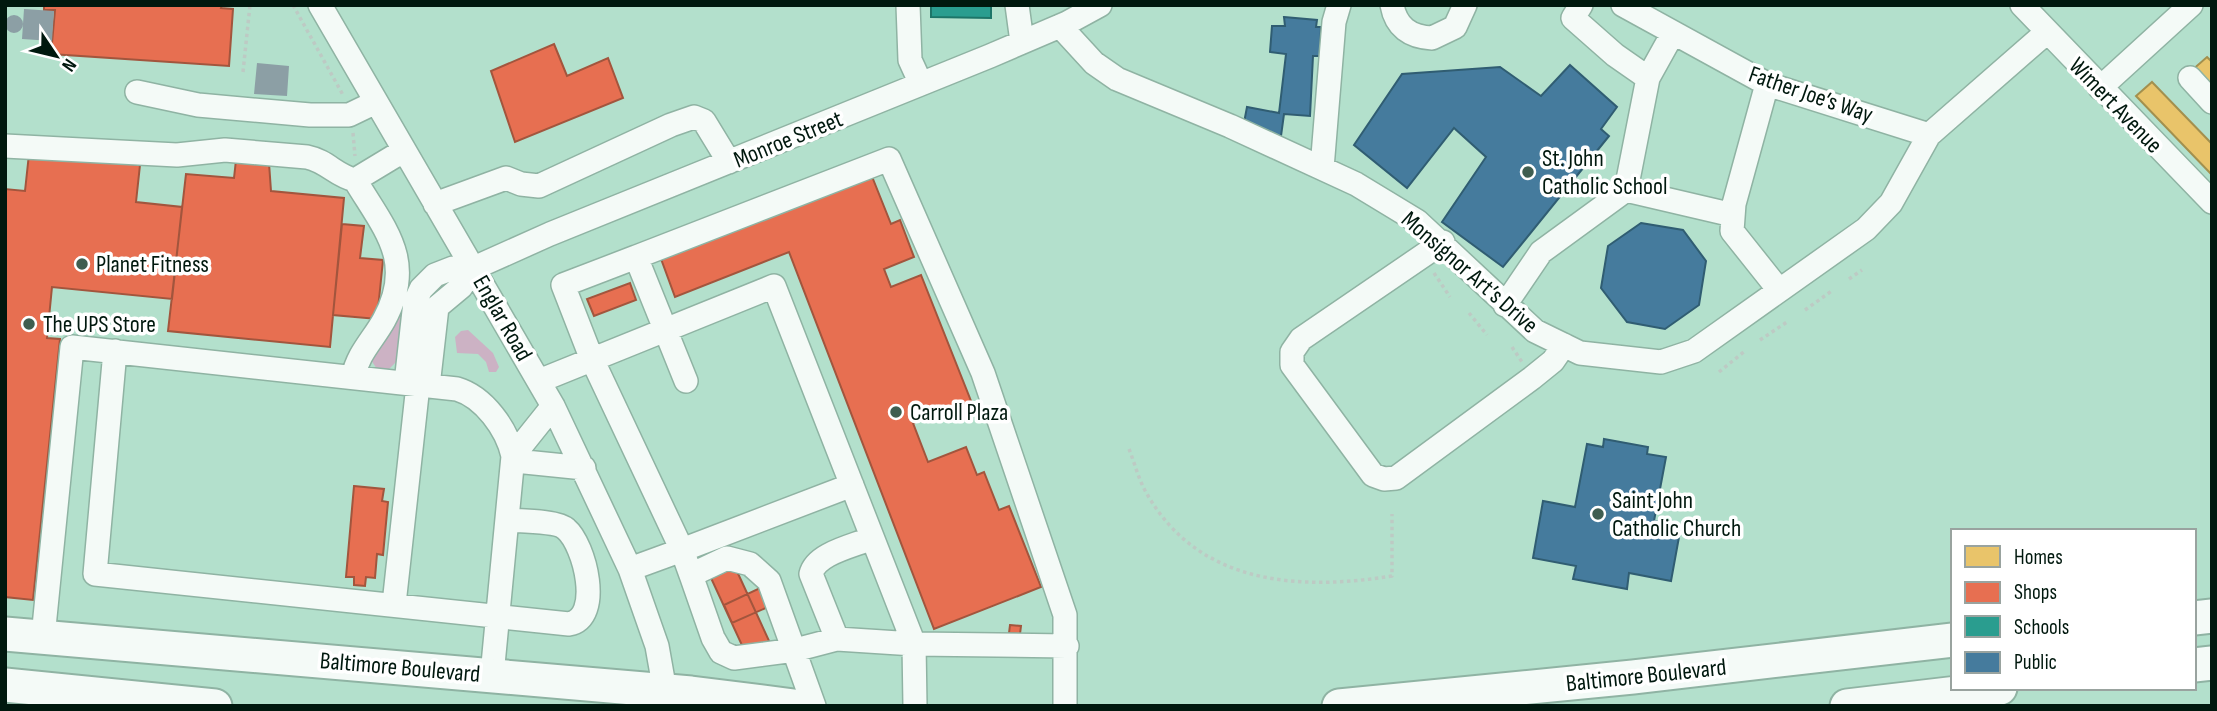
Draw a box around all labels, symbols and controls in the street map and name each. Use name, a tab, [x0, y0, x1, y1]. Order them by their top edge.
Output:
north arrow	[21, 21, 91, 91]
street label: Wimert Avenue	[2063, 51, 2168, 159]
text: N	[56, 54, 81, 76]
street label: Father Joe’s Way	[1745, 60, 1877, 129]
street label: Monroe Street	[729, 104, 847, 174]
place label: St. John Catholic School	[1542, 144, 1667, 201]
marker: St. John Catholic School	[1520, 164, 1536, 180]
street label: Monsignor Art’s Drive	[1395, 205, 1544, 340]
place label: Planet Fitness	[96, 250, 209, 279]
marker: Planet Fitness	[74, 256, 90, 272]
street label: Englar Road	[466, 270, 539, 366]
place label: The UPS Store	[43, 310, 156, 339]
marker: The UPS Store	[21, 316, 37, 332]
place label: Carroll Plaza	[910, 398, 1008, 427]
marker: Carroll Plaza	[888, 404, 904, 420]
place label: Saint John Catholic Church	[1612, 486, 1741, 543]
marker: Saint John Catholic Church	[1590, 506, 1606, 522]
legend	[1951, 529, 2196, 690]
text: Homes	[2014, 545, 2063, 570]
text: Shops	[2014, 580, 2057, 605]
text: Schools	[2014, 615, 2069, 640]
street label: Baltimore Boulevard	[319, 646, 481, 689]
text: Public	[2014, 650, 2057, 675]
street label: Baltimore Boulevard	[1565, 653, 1728, 698]

